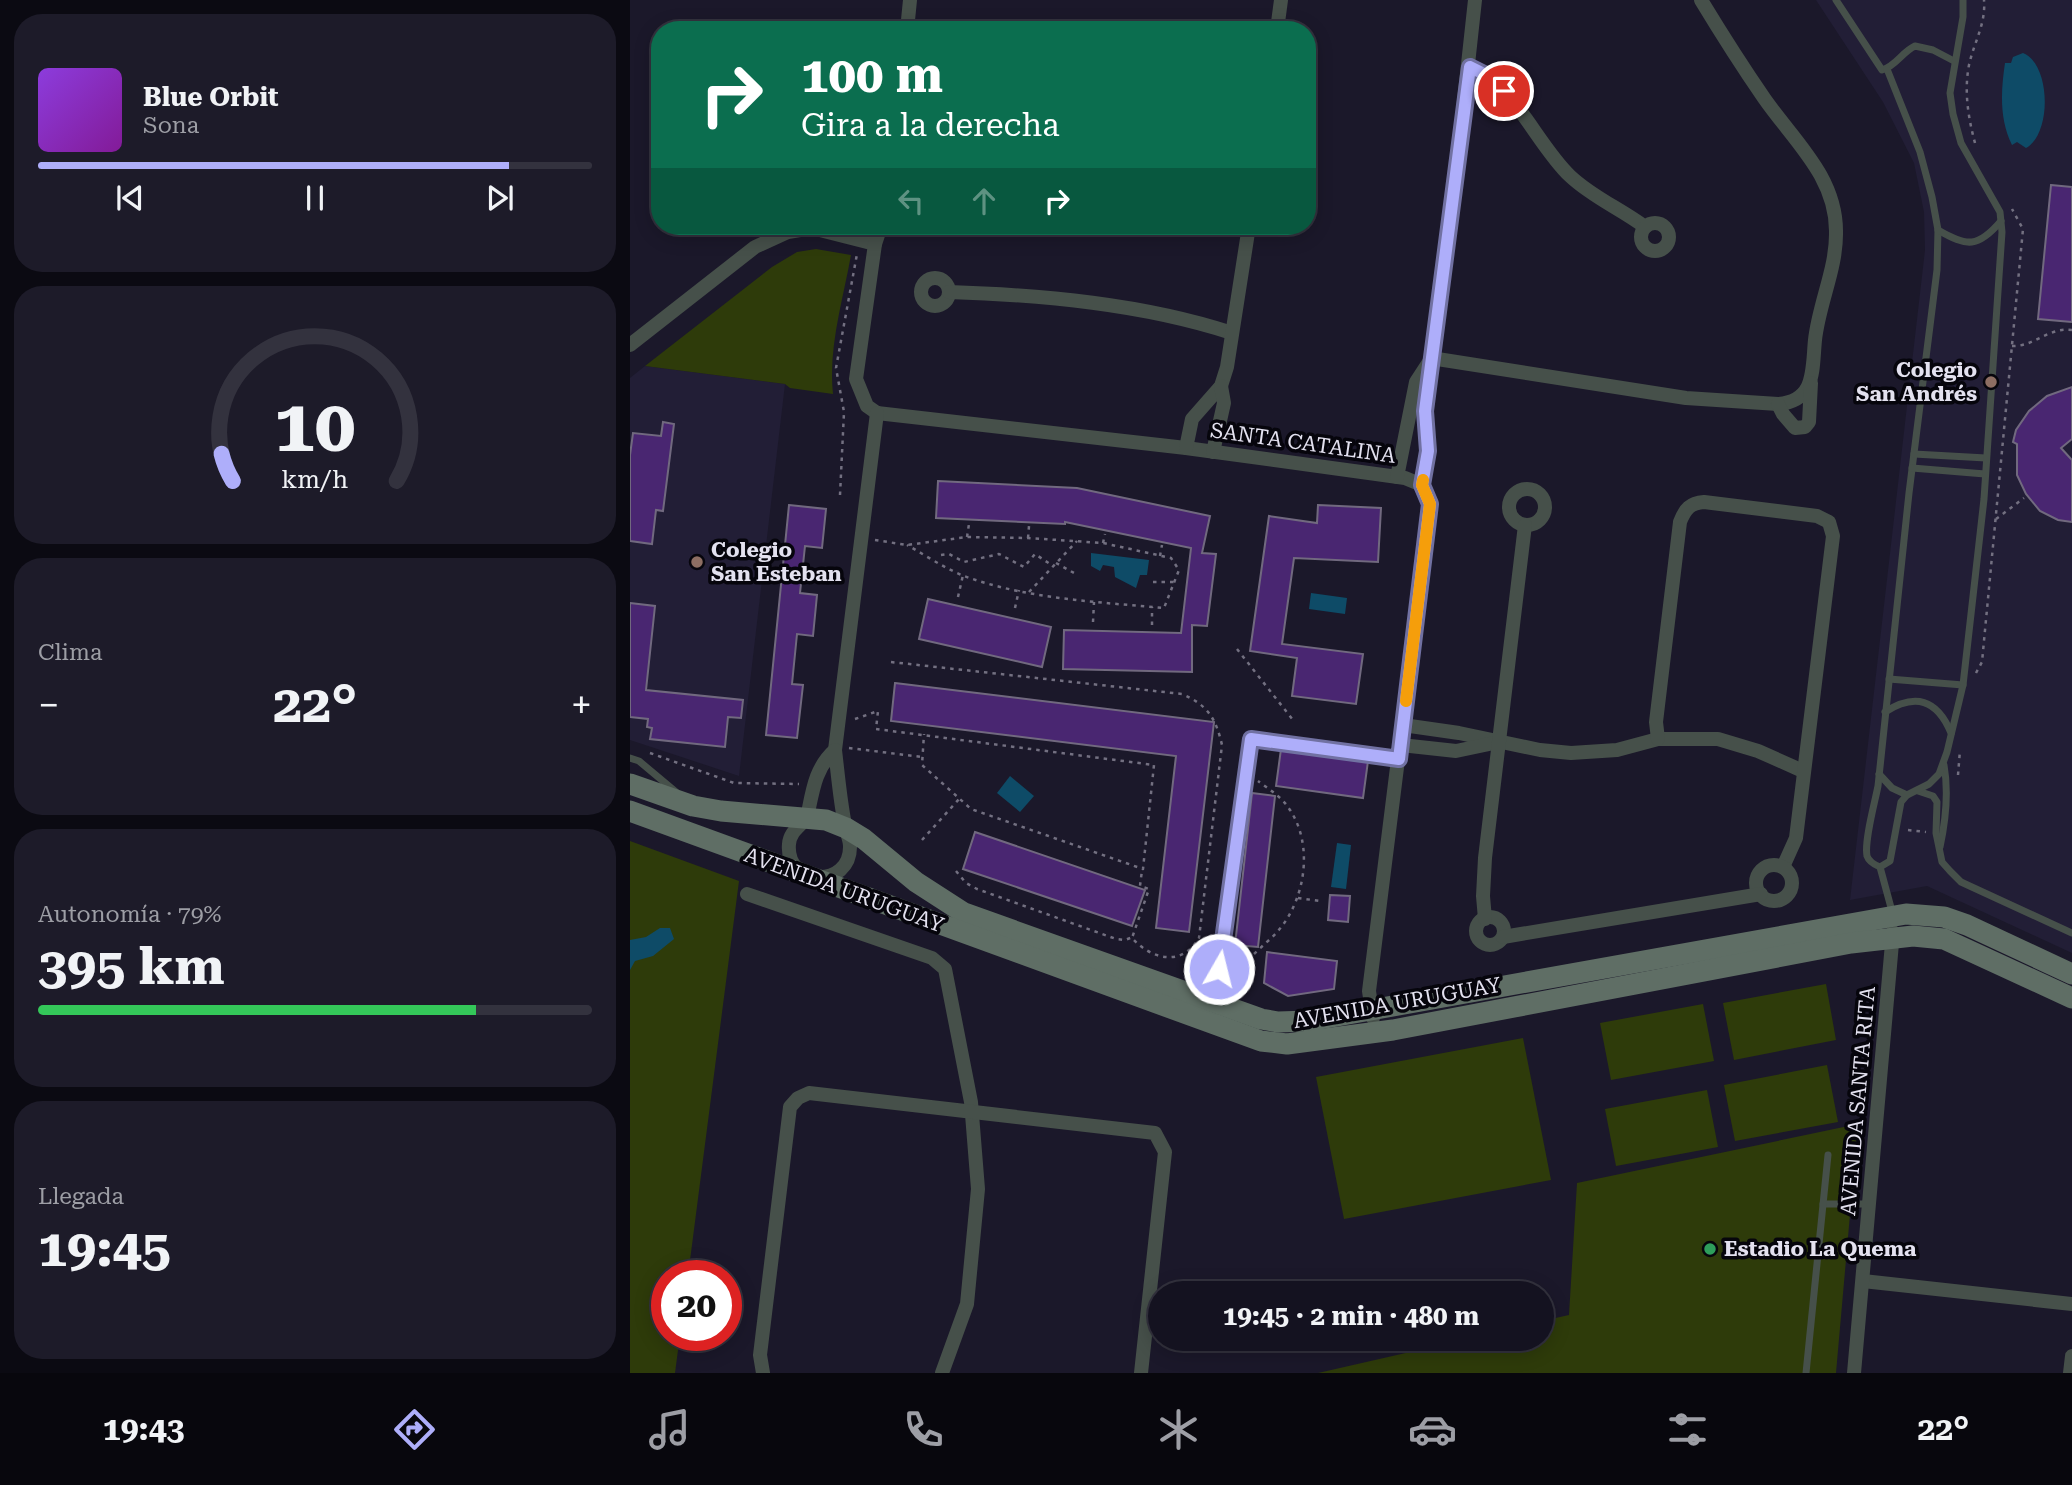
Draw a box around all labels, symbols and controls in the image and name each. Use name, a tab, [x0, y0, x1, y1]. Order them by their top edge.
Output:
text: 100 m	[801, 47, 943, 104]
icon: right	[686, 49, 777, 140]
pin	[1474, 61, 1534, 121]
icon: arrive	[1485, 72, 1523, 110]
text: Blue Orbit	[143, 82, 279, 112]
text: Gira a la derecha	[801, 106, 1060, 144]
text: Sona	[143, 112, 199, 139]
icon: previous	[111, 179, 149, 217]
icon: pause	[296, 179, 334, 217]
icon: next	[481, 179, 519, 217]
icon: left	[892, 182, 930, 220]
icon: ahead	[965, 182, 1003, 220]
icon: right	[1038, 182, 1076, 220]
place label: Colegio San Andrés	[1856, 358, 1977, 406]
marker: Colegio San Andrés	[1983, 374, 1999, 390]
text: 10	[274, 384, 356, 469]
street label: SANTA CATALINA	[1209, 418, 1397, 468]
text: km/h	[282, 464, 348, 493]
place label: Colegio San Esteban	[711, 538, 842, 586]
marker: Colegio San Esteban	[689, 554, 705, 570]
text: Clima	[38, 639, 102, 666]
text: 22°	[273, 674, 357, 735]
text: −	[38, 683, 59, 727]
text: +	[571, 683, 592, 727]
street label: AVENIDA URUGUAY	[741, 843, 948, 937]
text: Autonomía · 79%	[38, 901, 222, 928]
position arrow	[1182, 932, 1256, 1006]
text: 395 km	[38, 936, 225, 997]
street label: AVENIDA URUGUAY	[1291, 973, 1503, 1033]
street label: AVENIDA SANTA RITA	[1836, 985, 1880, 1217]
text: Llegada	[38, 1183, 124, 1210]
text: 19:45	[38, 1218, 171, 1279]
place label: Estadio La Quema	[1724, 1237, 1917, 1261]
marker: Estadio La Quema	[1702, 1241, 1718, 1257]
speed limit sign: 20	[651, 1260, 742, 1351]
text: 19:45 · 2 min · 480 m	[1223, 1301, 1479, 1331]
icon: directions	[390, 1405, 439, 1454]
icon: music	[645, 1405, 694, 1454]
icon: phone	[899, 1405, 948, 1454]
icon: climate	[1154, 1405, 1203, 1454]
icon: car	[1408, 1405, 1457, 1454]
icon: filters	[1663, 1405, 1712, 1454]
text: 19:43	[103, 1410, 184, 1448]
text: 22°	[1917, 1410, 1969, 1448]

